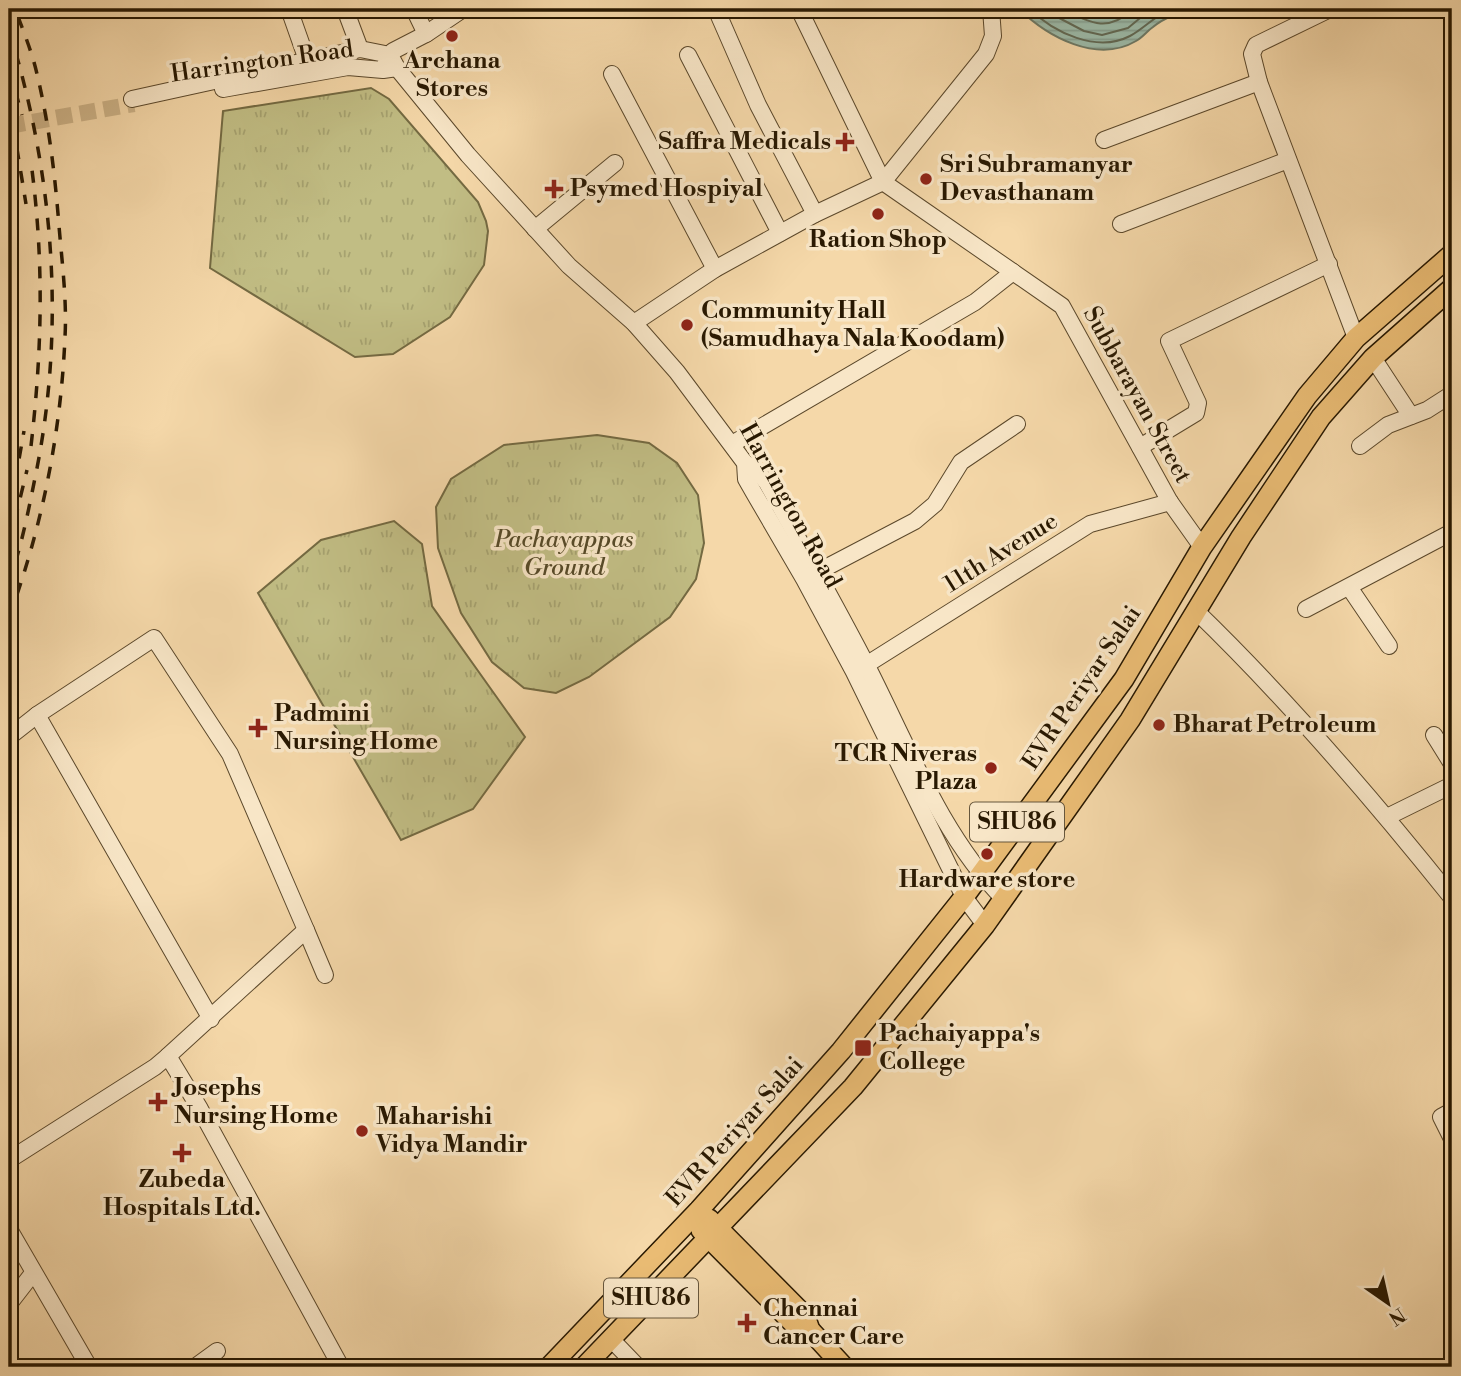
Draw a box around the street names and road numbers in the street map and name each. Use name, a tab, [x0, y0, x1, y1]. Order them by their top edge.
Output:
street label: Harrington Road	[169, 34, 356, 90]
street label: Subbarayan Street	[1076, 301, 1198, 489]
street label: Harrington Road	[732, 418, 848, 594]
street label: 11th Avenue	[939, 506, 1063, 600]
street label: EVR Periyar Salai	[1016, 600, 1148, 776]
road number: SHU86	[970, 802, 1064, 842]
street label: EVR Periyar Salai	[660, 1051, 810, 1213]
road number: SHU86	[604, 1278, 698, 1317]

